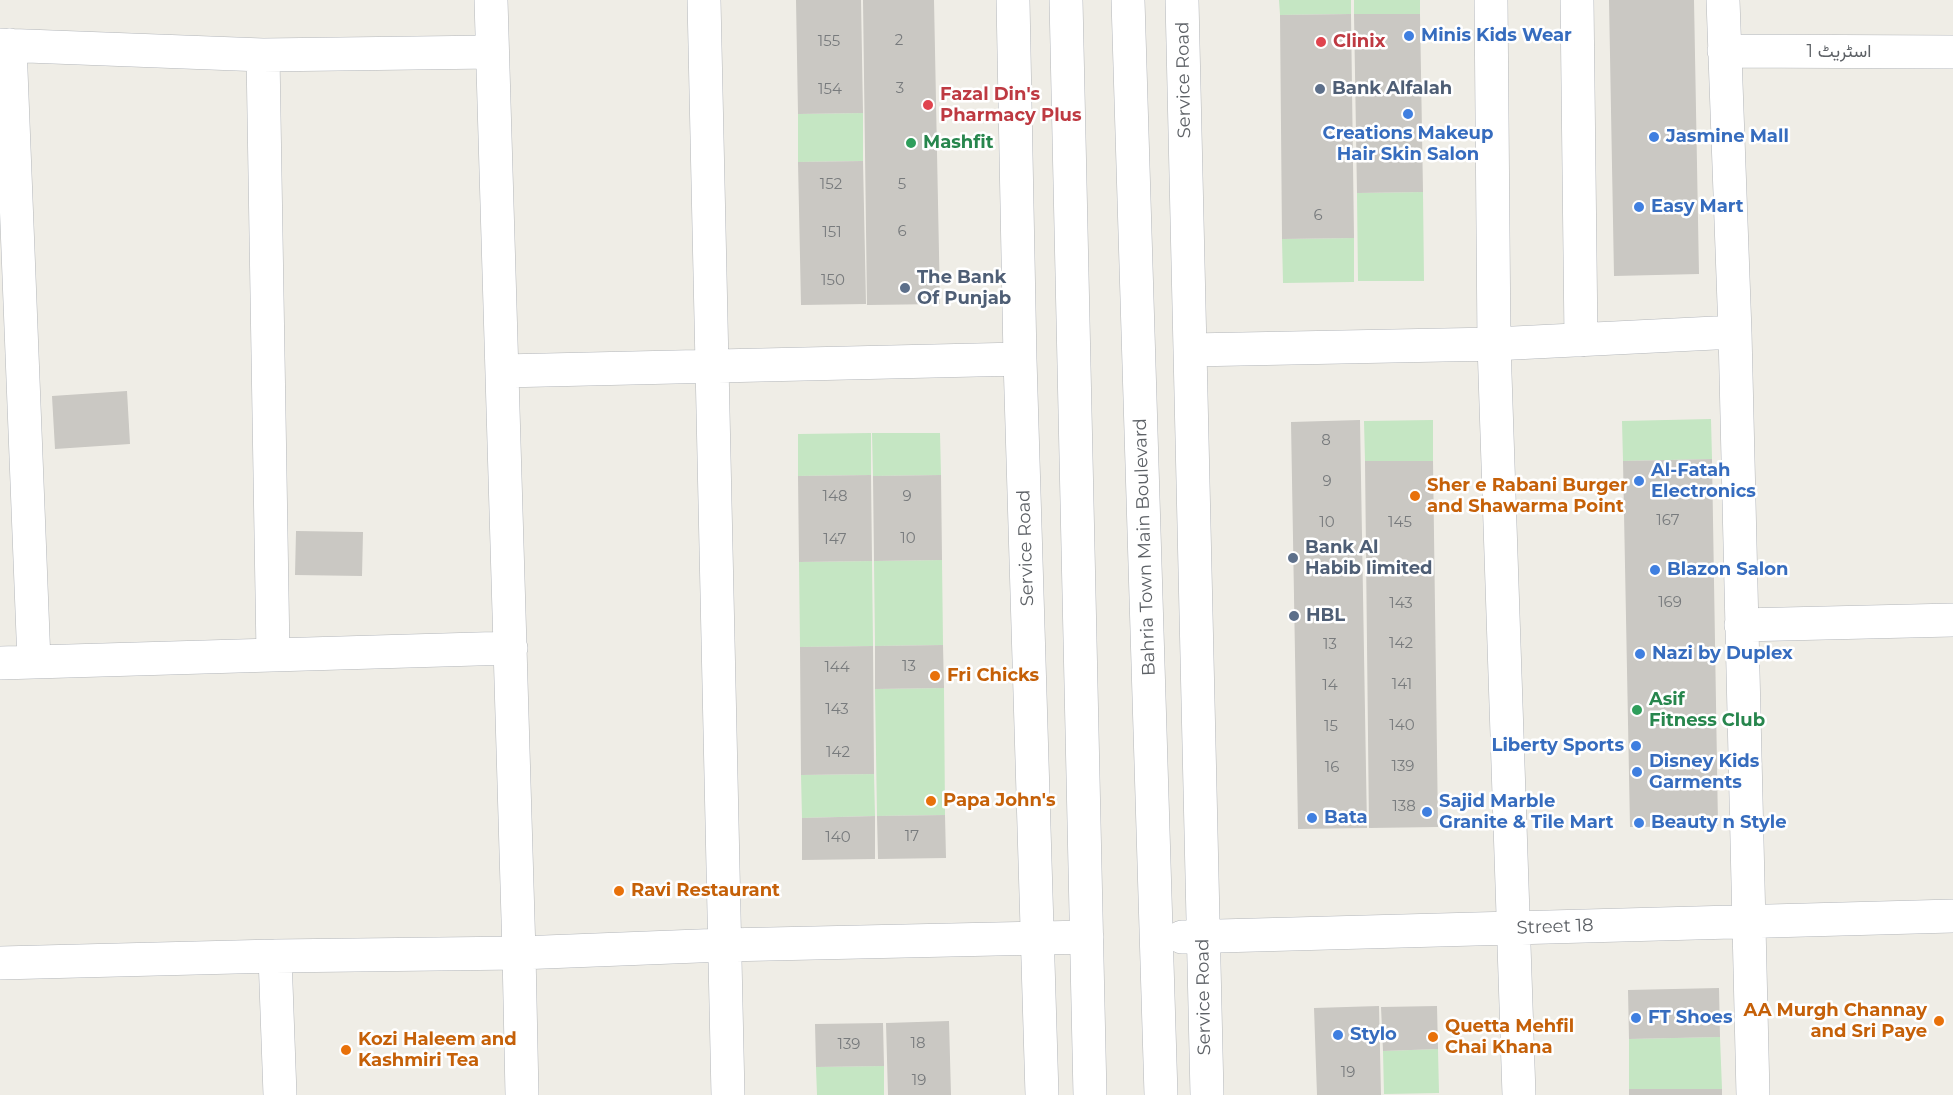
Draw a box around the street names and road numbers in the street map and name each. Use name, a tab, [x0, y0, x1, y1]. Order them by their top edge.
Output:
street label: Service Road	[1172, 21, 1196, 139]
street label: اسٹریٹ 1	[1807, 41, 1871, 63]
street label: Bahria Town Main Boulevard	[1130, 418, 1160, 676]
street label: Service Road	[1013, 489, 1039, 607]
street label: Street 18	[1516, 915, 1594, 939]
street label: Service Road	[1192, 938, 1216, 1056]

